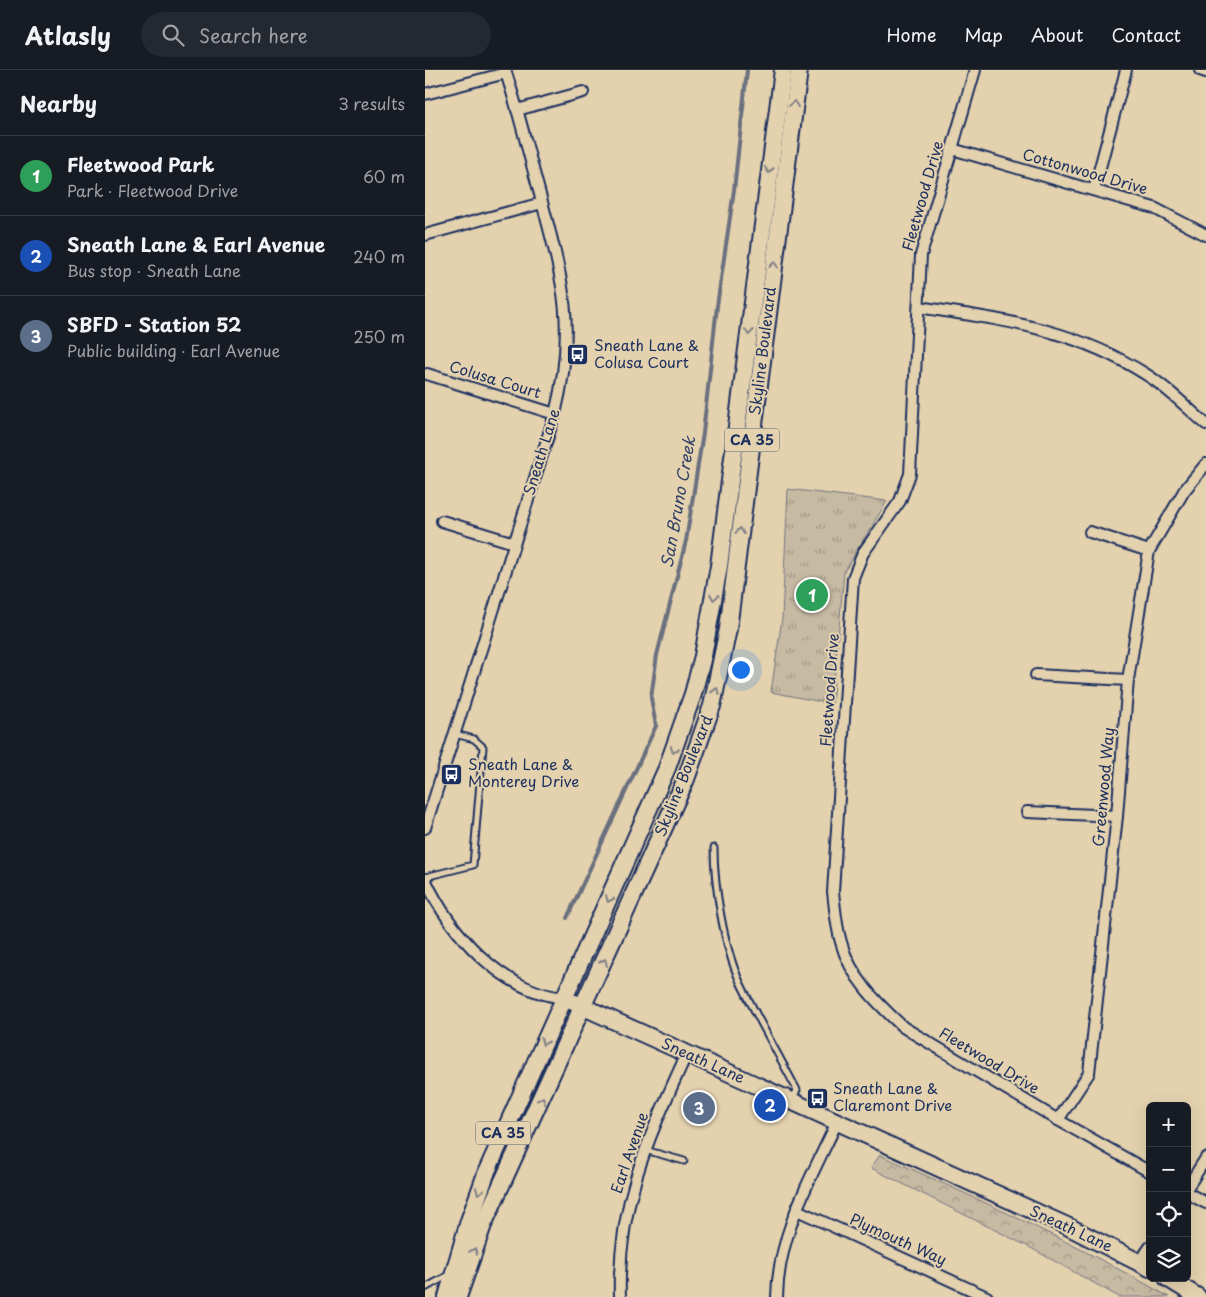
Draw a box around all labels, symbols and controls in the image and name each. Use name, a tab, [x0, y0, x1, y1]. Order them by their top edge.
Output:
search box	[141, 12, 491, 57]
text: Atlasly	[25, 17, 111, 53]
icon: search	[159, 21, 187, 49]
text: Search here	[199, 21, 308, 49]
text: Home	[886, 21, 936, 48]
text: Map	[964, 21, 1003, 48]
text: About	[1031, 21, 1083, 48]
text: Contact	[1111, 21, 1181, 48]
text: Nearby	[20, 87, 97, 119]
text: 3 results	[338, 91, 405, 115]
one-way arrow	[789, 100, 799, 108]
street label: Fleetwood Drive	[895, 138, 948, 253]
street label: Cottonwood Drive	[1020, 142, 1151, 199]
text: Fleetwood Park	[67, 150, 215, 178]
text: 1	[32, 164, 40, 188]
text: 60 m	[363, 164, 405, 188]
one-way arrow	[764, 167, 775, 175]
text: Park · Fleetwood Drive	[67, 178, 238, 202]
text: Sneath Lane & Earl Avenue	[67, 230, 325, 258]
text: 2	[30, 244, 42, 268]
text: 240 m	[353, 244, 405, 268]
text: Bus stop · Sneath Lane	[67, 258, 241, 282]
one-way arrow	[768, 261, 779, 269]
street label: Skyline Boulevard	[742, 285, 781, 416]
text: SBFD - Station 52	[67, 310, 241, 338]
text: 3	[31, 324, 41, 348]
text: 250 m	[354, 324, 405, 348]
one-way arrow	[744, 328, 755, 336]
place label: Sneath Lane & Colusa Court	[594, 333, 699, 373]
text: Public building · Earl Avenue	[67, 338, 280, 362]
bus stop icon: Sneath Lane & Colusa Court	[566, 343, 590, 367]
street label: Colusa Court	[447, 354, 544, 403]
street label: Sneath Lane	[516, 405, 565, 498]
road number: CA 35	[725, 428, 779, 452]
water label: San Bruno Creek	[654, 433, 701, 569]
one-way arrow	[734, 526, 745, 534]
pin: 1	[796, 576, 828, 614]
one-way arrow	[710, 592, 720, 601]
street label: Fleetwood Drive	[813, 632, 844, 747]
your location	[728, 657, 754, 683]
one-way arrow	[710, 687, 721, 696]
street label: Skyline Boulevard	[648, 711, 717, 840]
street label: Greenwood Way	[1086, 726, 1119, 848]
one-way arrow	[670, 745, 680, 754]
place label: Sneath Lane & Monterey Drive	[468, 752, 579, 792]
bus stop icon: Sneath Lane & Monterey Drive	[440, 762, 464, 786]
one-way arrow	[604, 894, 615, 903]
one-way arrow	[598, 958, 608, 967]
street label: Fleetwood Drive	[935, 1021, 1044, 1099]
street label: Sneath Lane	[658, 1031, 749, 1088]
one-way arrow	[540, 1037, 551, 1046]
place label: Sneath Lane & Claremont Drive	[833, 1076, 952, 1116]
pin: 2	[754, 1086, 786, 1124]
bus stop icon: Sneath Lane & Claremont Drive	[805, 1086, 829, 1110]
pin: 3	[683, 1089, 715, 1127]
one-way arrow	[535, 1096, 546, 1105]
map controls	[1146, 1102, 1191, 1282]
button: +	[1146, 1102, 1191, 1147]
street label: Earl Avenue	[604, 1109, 653, 1196]
road number: CA 35	[475, 1122, 531, 1144]
button: −	[1146, 1147, 1191, 1192]
one-way arrow	[475, 1186, 486, 1195]
button: locate	[1146, 1192, 1191, 1237]
street label: Sneath Lane	[1026, 1198, 1117, 1257]
street label: Plymouth Way	[846, 1207, 951, 1270]
button: layers	[1146, 1237, 1191, 1282]
one-way arrow	[468, 1247, 478, 1256]

